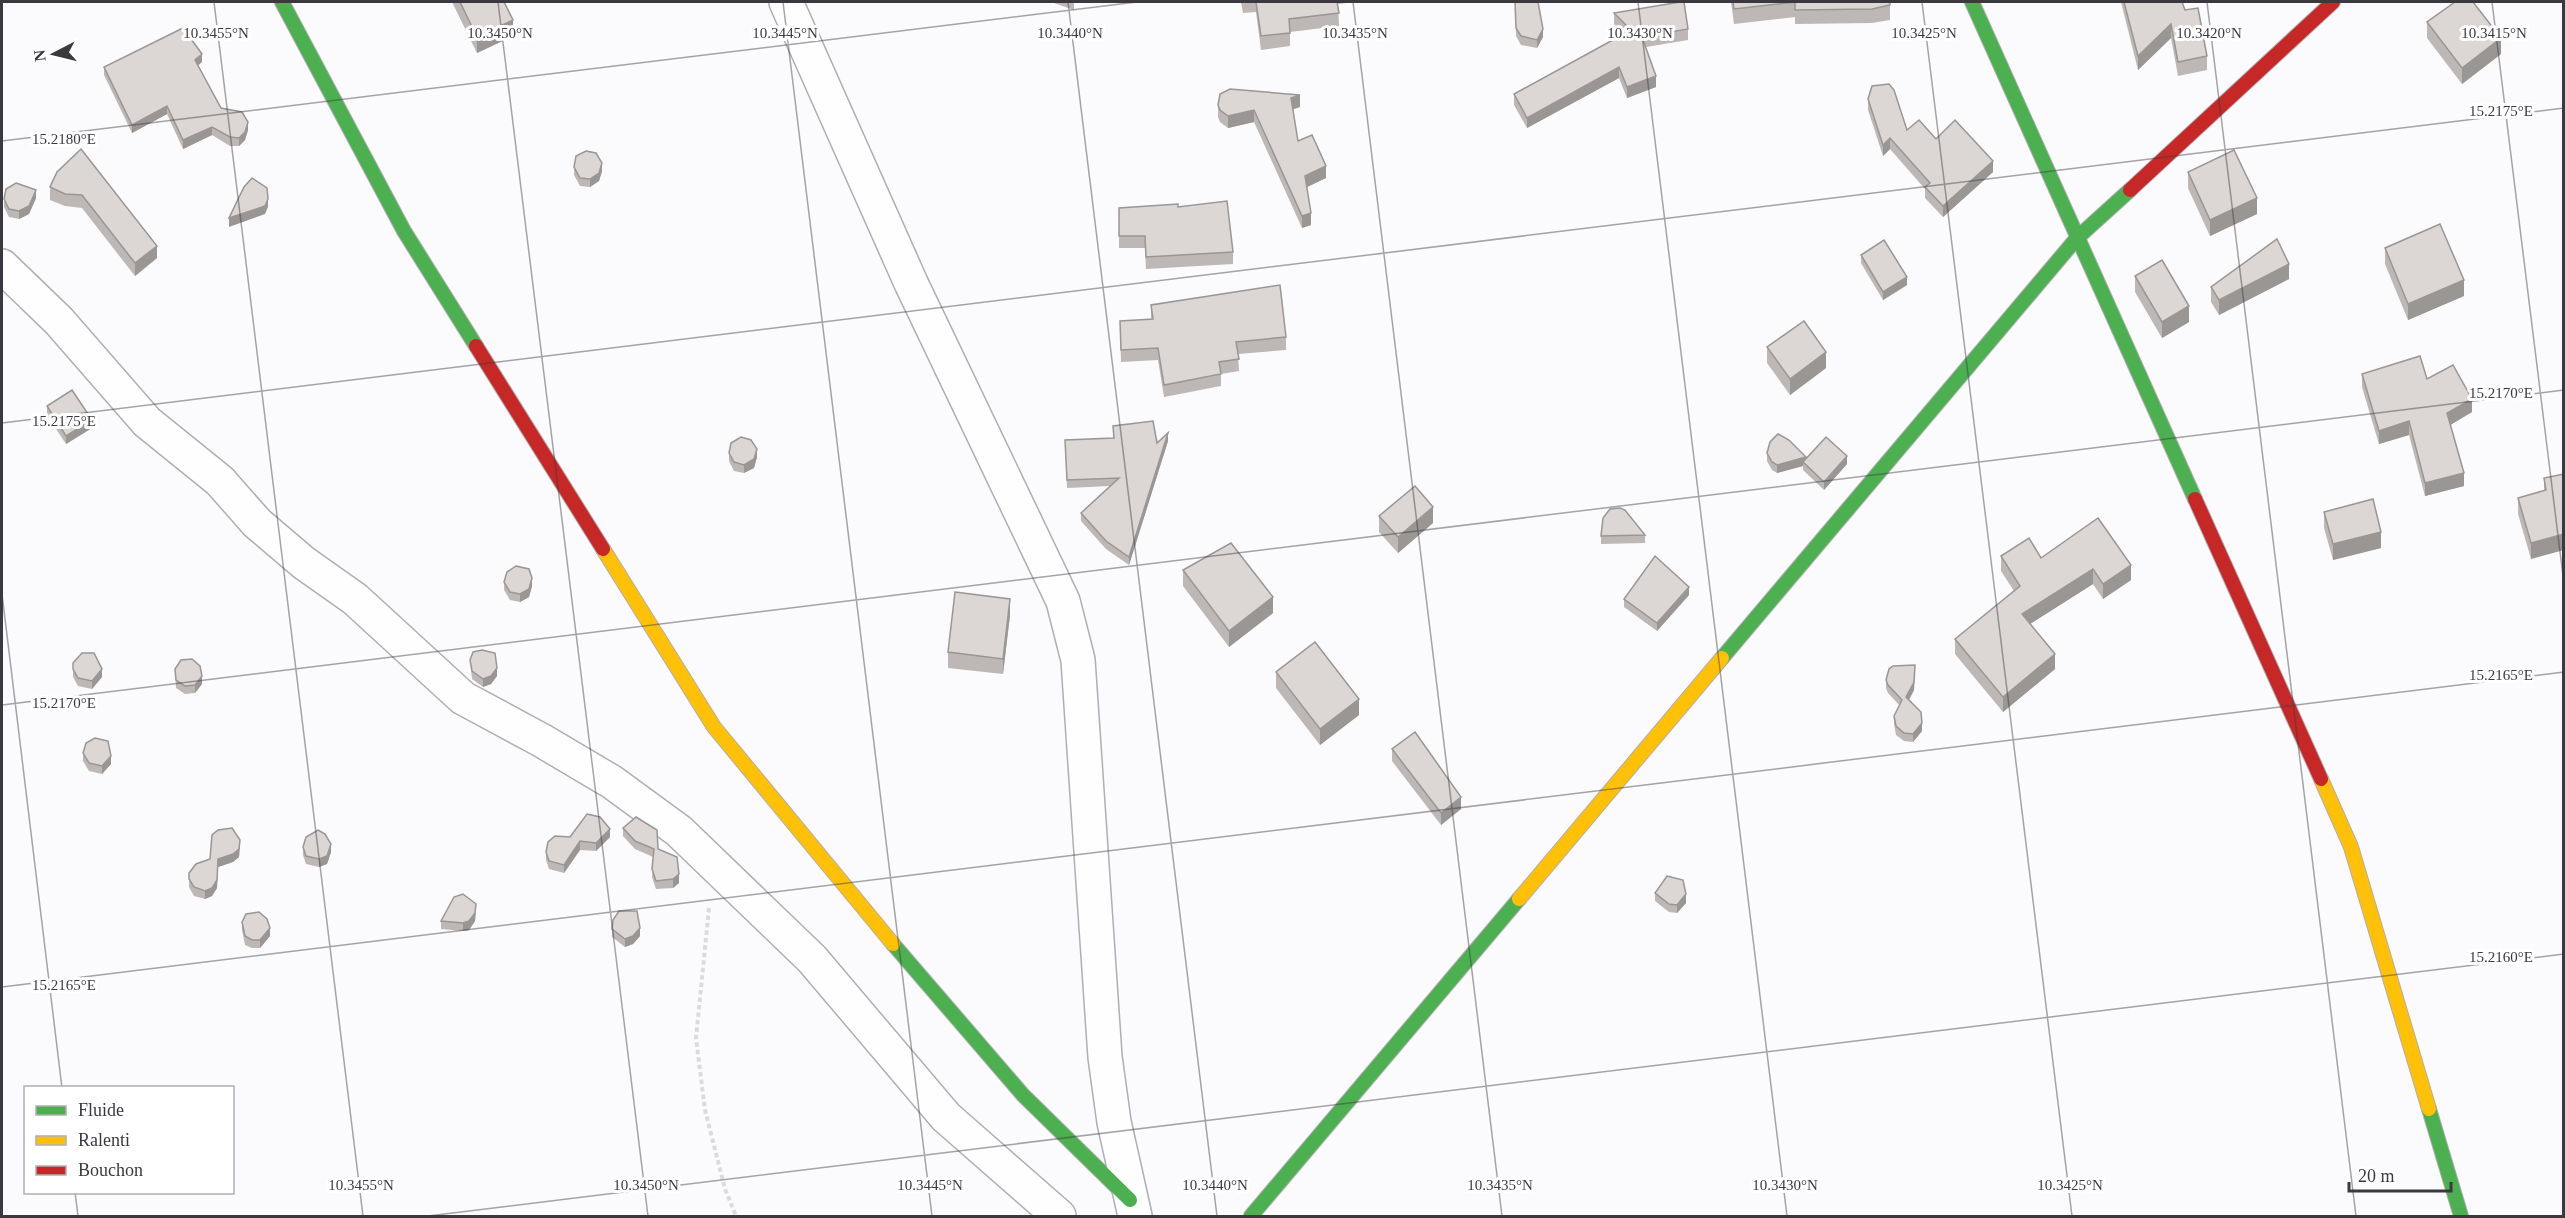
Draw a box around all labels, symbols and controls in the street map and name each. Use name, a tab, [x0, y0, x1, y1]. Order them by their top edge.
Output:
north arrow	[24, 24, 84, 84]
text: 10.3455°N	[183, 25, 249, 41]
text: 10.3450°N	[467, 25, 533, 41]
text: 10.3445°N	[752, 25, 818, 41]
text: 10.3440°N	[1037, 25, 1103, 41]
text: 10.3435°N	[1322, 25, 1388, 41]
text: 10.3430°N	[1607, 25, 1673, 41]
text: 10.3425°N	[1891, 25, 1957, 41]
text: 10.3420°N	[2176, 25, 2242, 41]
text: 10.3415°N	[2461, 25, 2527, 41]
text: N	[30, 49, 49, 63]
text: 15.2175°E	[2469, 103, 2533, 119]
text: 15.2180°E	[32, 131, 96, 147]
text: 15.2170°E	[2469, 385, 2533, 401]
text: 15.2175°E	[32, 413, 96, 429]
text: 15.2165°E	[2469, 667, 2533, 683]
text: 15.2170°E	[32, 695, 96, 711]
text: 15.2160°E	[2469, 949, 2533, 965]
text: 15.2165°E	[32, 977, 96, 993]
legend	[24, 1086, 234, 1194]
text: Fluide	[78, 1100, 124, 1120]
text: Ralenti	[78, 1130, 130, 1150]
scale bar	[2349, 1155, 2451, 1193]
text: Bouchon	[78, 1160, 143, 1180]
text: 20 m	[2358, 1166, 2395, 1186]
text: 10.3455°N	[328, 1177, 394, 1193]
text: 10.3450°N	[613, 1177, 679, 1193]
text: 10.3445°N	[897, 1177, 963, 1193]
text: 10.3440°N	[1182, 1177, 1248, 1193]
text: 10.3435°N	[1467, 1177, 1533, 1193]
text: 10.3430°N	[1752, 1177, 1818, 1193]
text: 10.3425°N	[2037, 1177, 2103, 1193]

